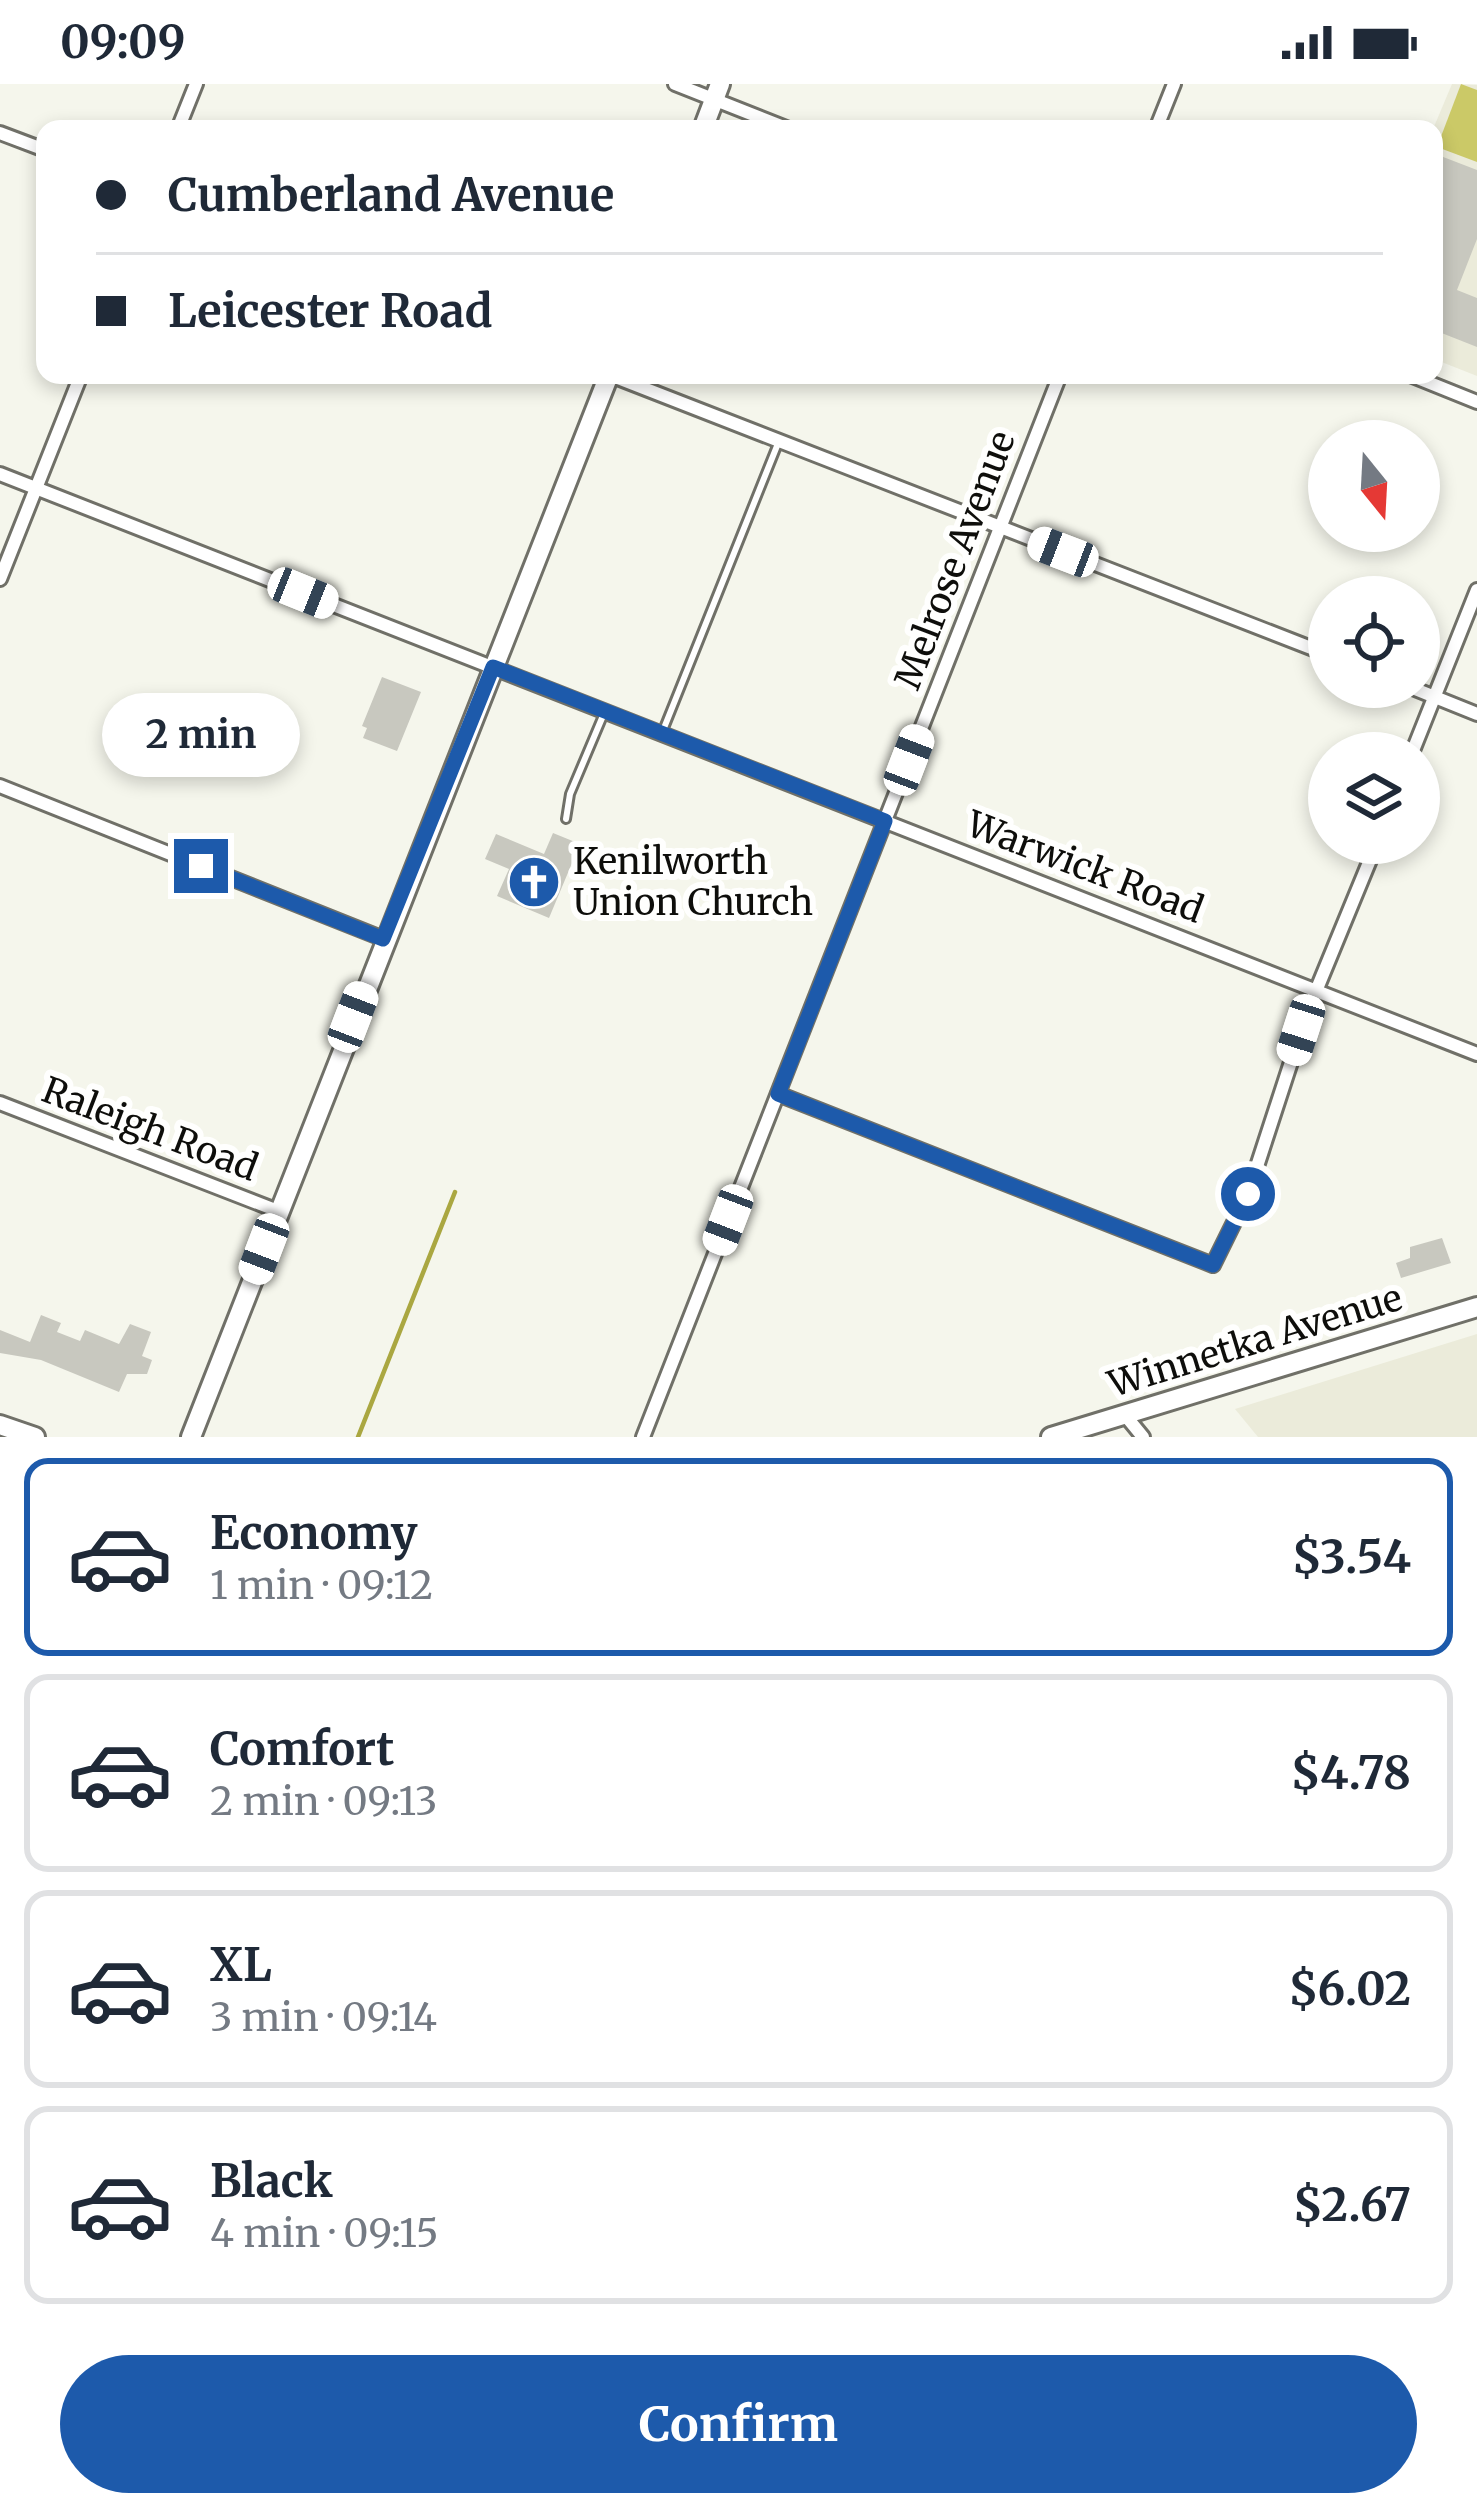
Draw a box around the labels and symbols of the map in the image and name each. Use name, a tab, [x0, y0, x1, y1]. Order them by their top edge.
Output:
north arrow	[1308, 420, 1440, 552]
street label: Melrose Avenue	[885, 425, 1025, 695]
car	[1023, 522, 1103, 582]
car	[263, 563, 343, 623]
callout: 2 min	[102, 692, 300, 776]
car	[879, 720, 939, 800]
street label: Warwick Road	[960, 801, 1210, 933]
route end	[174, 839, 228, 893]
place label: Kenilworth Union Church	[573, 839, 813, 925]
church icon: Kenilworth Union Church	[506, 854, 562, 910]
car	[323, 977, 383, 1057]
car	[1273, 990, 1329, 1070]
street label: Raleigh Road	[36, 1067, 264, 1191]
route start	[1221, 1167, 1275, 1221]
car	[698, 1180, 758, 1260]
car	[234, 1209, 294, 1289]
street label: Winnetka Avenue	[1102, 1275, 1407, 1407]

